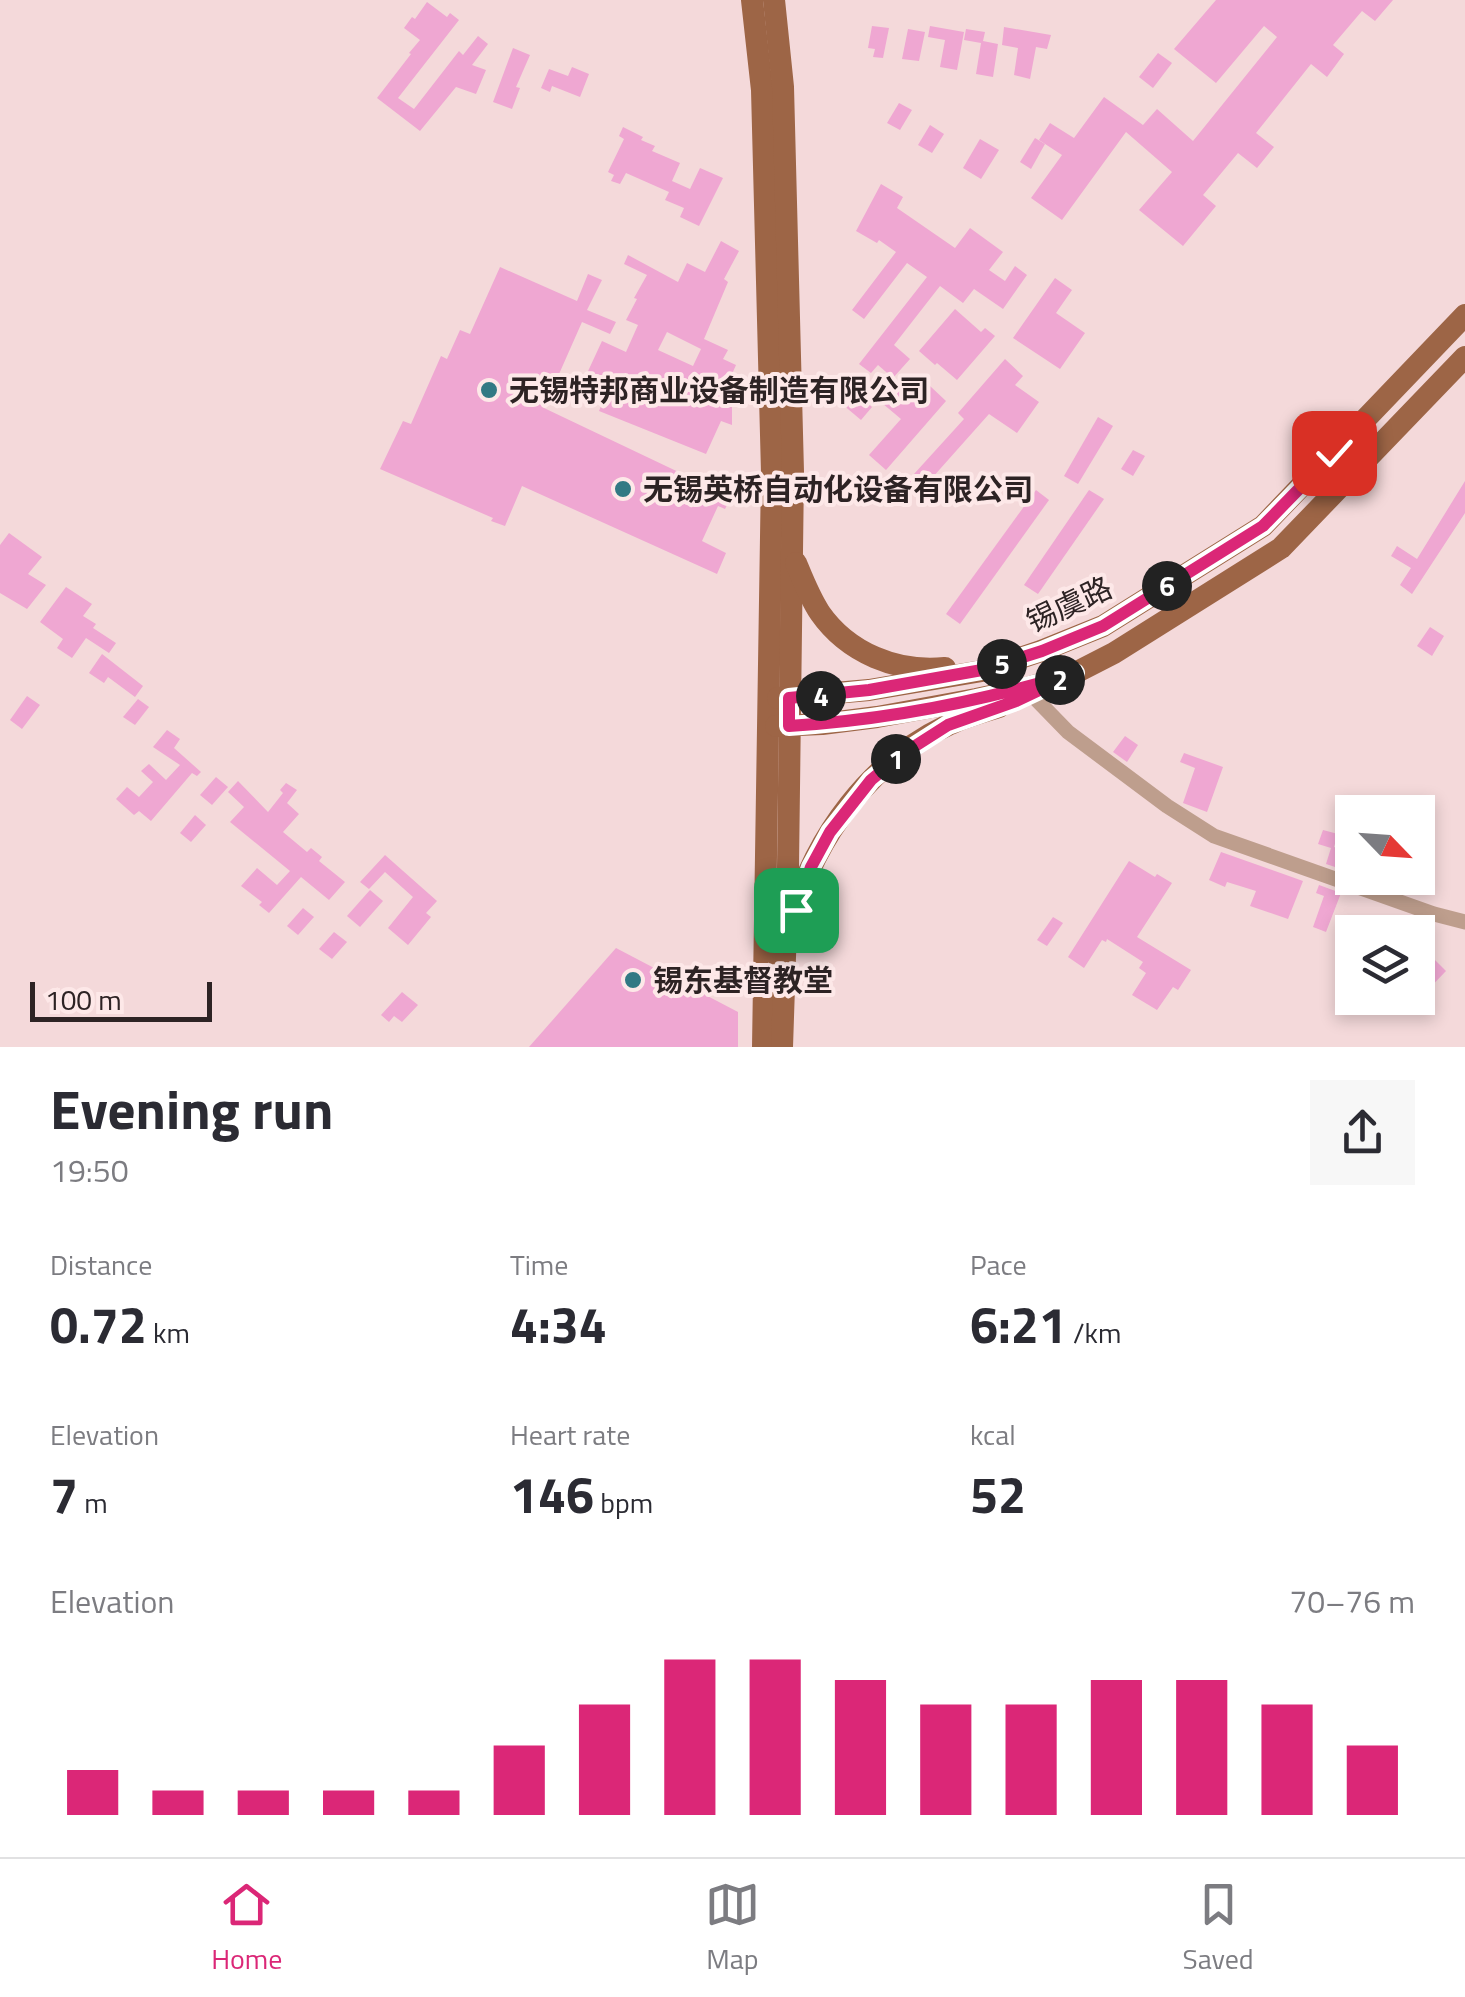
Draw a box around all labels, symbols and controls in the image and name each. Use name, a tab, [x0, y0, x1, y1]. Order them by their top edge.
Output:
place label: 无锡特邦商业设备制造有限公司	[509, 367, 929, 413]
marker: 无锡特邦商业设备制造有限公司	[478, 379, 500, 401]
pin	[1292, 411, 1377, 496]
icon: check	[1307, 426, 1362, 481]
place label: 无锡英桥自动化设备有限公司	[643, 466, 1033, 512]
marker: 无锡英桥自动化设备有限公司	[612, 478, 634, 500]
pin: 6	[1142, 561, 1192, 611]
street label: 锡虞路	[1018, 564, 1120, 644]
text: 6	[1159, 564, 1175, 607]
pin: 5	[977, 639, 1027, 689]
text: 5	[994, 642, 1010, 685]
pin: 2	[1035, 655, 1085, 705]
text: 2	[1052, 658, 1068, 701]
pin: 4	[796, 671, 846, 721]
text: 4	[813, 674, 829, 717]
pin: 1	[871, 734, 921, 784]
text: 1	[888, 737, 904, 780]
north arrow	[1335, 795, 1435, 895]
map controls	[1335, 795, 1435, 1015]
pin	[754, 868, 839, 953]
icon: arrive	[769, 883, 824, 938]
button: layers	[1335, 915, 1435, 1015]
place label: 锡东基督教堂	[653, 957, 833, 1003]
marker: 锡东基督教堂	[622, 969, 644, 991]
scale bar	[30, 977, 212, 1021]
text: 100 m	[45, 978, 122, 1021]
text: Evening run	[50, 1067, 333, 1150]
button: share	[1310, 1080, 1415, 1185]
text: 19:50	[50, 1146, 129, 1194]
text: Distance	[50, 1243, 152, 1286]
text: Time	[510, 1243, 568, 1286]
text: Pace	[970, 1243, 1027, 1286]
text: 0.72	[50, 1286, 147, 1362]
text: 4:34	[510, 1286, 607, 1362]
text: 6:21	[970, 1286, 1067, 1362]
text: km	[147, 1311, 190, 1354]
text: /km	[1067, 1311, 1121, 1354]
text: Elevation	[50, 1413, 159, 1456]
text: Heart rate	[510, 1413, 630, 1456]
text: kcal	[970, 1413, 1016, 1456]
text: 7	[50, 1456, 78, 1532]
text: 146	[510, 1456, 594, 1532]
text: 52	[970, 1456, 1026, 1532]
text: m	[78, 1481, 108, 1524]
text: bpm	[594, 1481, 653, 1524]
text: Elevation	[50, 1577, 174, 1625]
text: 70–76 m	[1289, 1577, 1415, 1625]
tab: Home	[211, 1877, 282, 1980]
tab: Map	[705, 1877, 760, 1980]
tab: Saved	[1182, 1877, 1254, 1980]

